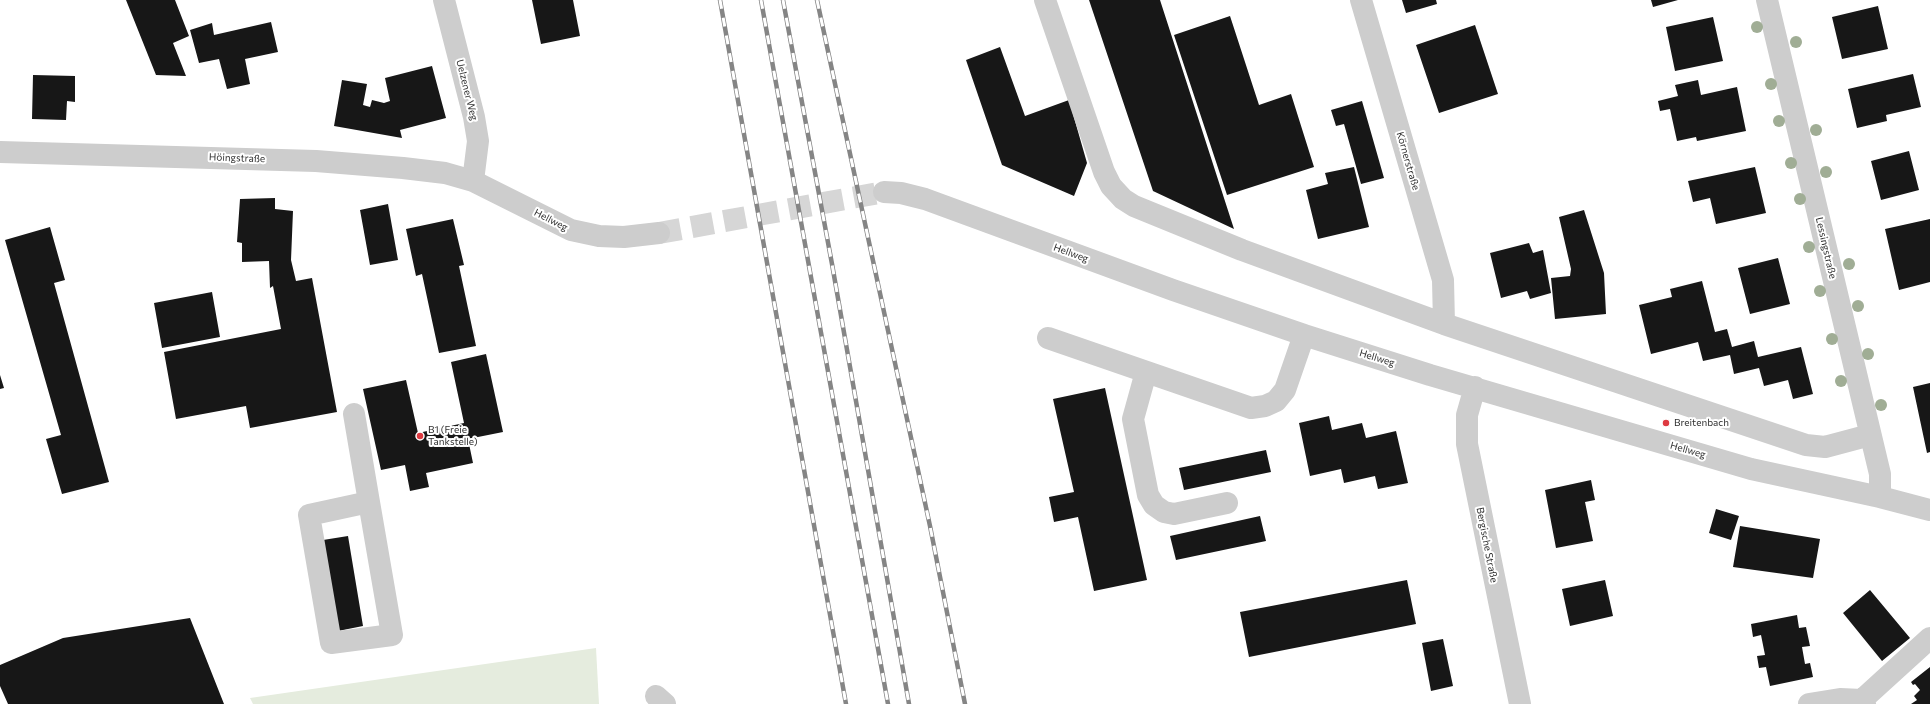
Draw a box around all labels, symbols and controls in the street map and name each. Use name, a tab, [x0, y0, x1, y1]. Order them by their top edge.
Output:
street label: Uelzener Weg	[454, 58, 480, 122]
street label: Körnerstraße	[1394, 130, 1422, 192]
street label: Höingstraße	[209, 151, 265, 165]
street label: Hellweg	[532, 206, 570, 234]
street label: Lessingstraße	[1813, 216, 1839, 280]
street label: Hellweg	[1052, 241, 1090, 265]
street label: Hellweg	[1358, 347, 1396, 369]
place label: Breitenbach	[1674, 417, 1729, 429]
marker: Breitenbach	[1661, 418, 1671, 428]
place label: B1 (Freie Tankstelle)	[428, 424, 478, 448]
marker: B1 (Freie Tankstelle)	[415, 431, 425, 441]
street label: Hellweg	[1669, 439, 1707, 461]
street label: Bergische Straße	[1474, 506, 1500, 584]

